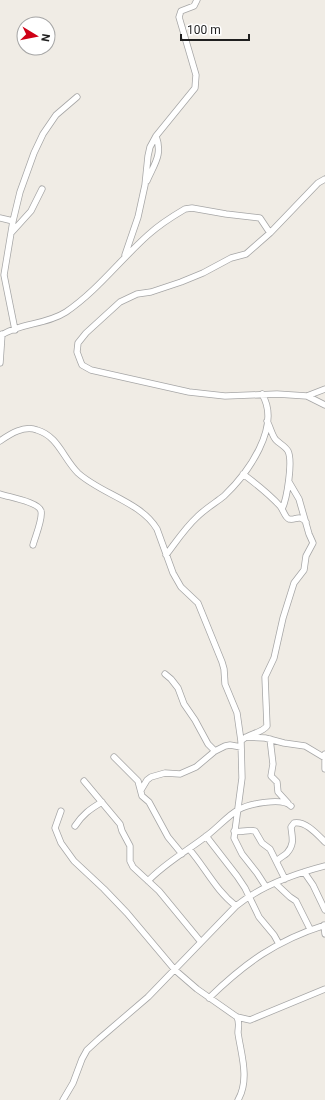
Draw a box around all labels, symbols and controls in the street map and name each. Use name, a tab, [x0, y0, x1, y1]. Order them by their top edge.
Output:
north arrow	[16, 16, 56, 56]
scale bar	[181, 16, 249, 42]
text: 100 m	[187, 23, 221, 37]
text: N	[38, 33, 52, 43]

